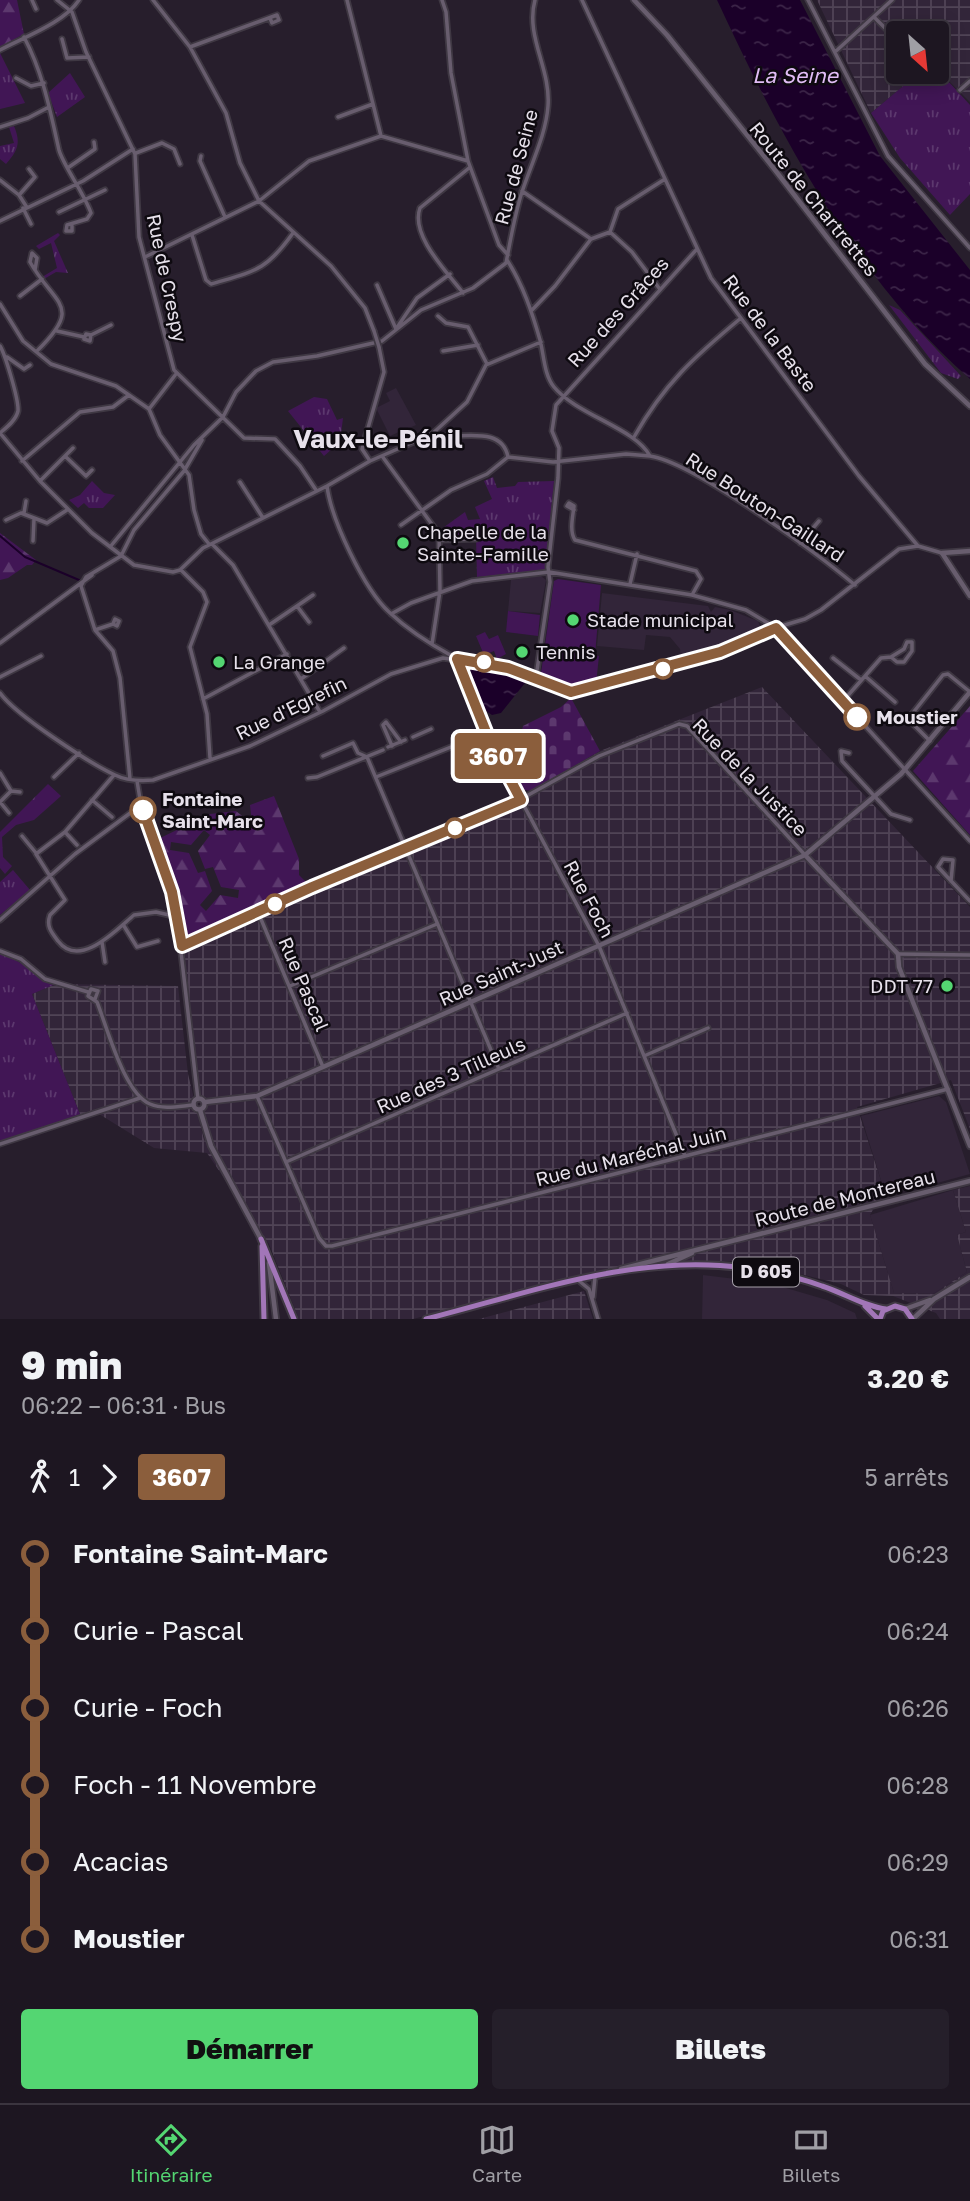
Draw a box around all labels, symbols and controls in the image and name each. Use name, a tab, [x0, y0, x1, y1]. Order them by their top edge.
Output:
north arrow	[886, 21, 948, 84]
map controls	[886, 21, 949, 84]
water label: La Seine	[752, 62, 840, 88]
street label: Rue de Seine	[489, 107, 542, 227]
street label: Route de Chartrettes	[745, 117, 884, 280]
street label: Rue de Crespy	[143, 212, 192, 344]
street label: Rue des Grâces	[562, 252, 673, 371]
street label: Rue de la Baste	[719, 269, 822, 396]
district label: Vaux-le-Pénil	[293, 423, 463, 454]
street label: Rue Bouton-Gaillard	[682, 447, 849, 566]
place label: Chapelle de la Sainte-Famille	[417, 520, 549, 565]
marker: Chapelle de la Sainte-Famille	[395, 535, 411, 551]
place label: Stade municipal	[587, 608, 734, 631]
marker: Stade municipal	[565, 612, 581, 628]
place label: Tennis	[536, 640, 596, 663]
marker: Tennis	[514, 644, 530, 660]
place label: La Grange	[233, 650, 325, 673]
unlabelled marker	[474, 652, 494, 672]
marker: La Grange	[211, 654, 227, 670]
unlabelled marker	[653, 659, 673, 679]
street label: Rue d'Egrefin	[232, 671, 350, 744]
marker: Moustier	[844, 704, 870, 730]
place label: Moustier	[876, 705, 958, 728]
street label: Rue de la Justice	[688, 713, 812, 840]
line badge: 3607	[449, 733, 547, 779]
text: 3607	[469, 741, 527, 770]
place label: Fontaine Saint-Marc	[162, 787, 263, 832]
marker: Fontaine Saint-Marc	[130, 797, 156, 823]
unlabelled marker	[445, 818, 465, 838]
street label: Rue Foch	[559, 856, 619, 941]
unlabelled marker	[265, 894, 285, 914]
street label: Rue Pascal	[274, 933, 335, 1034]
street label: Rue Saint-Just	[435, 935, 566, 1010]
place label: DDT 77	[870, 974, 933, 997]
marker: DDT 77	[939, 978, 955, 994]
street label: Rue des 3 Tilleuls	[373, 1031, 529, 1118]
street label: Rue du Maréchal Juin	[533, 1121, 728, 1190]
street label: Route de Montereau	[752, 1164, 937, 1231]
road number: D 605	[733, 1258, 799, 1287]
text: 9 min	[21, 1342, 122, 1387]
text: 3.20 €	[867, 1363, 949, 1394]
text: 06:22 – 06:31 · Bus	[21, 1391, 226, 1419]
icon: walk	[21, 1458, 59, 1496]
icon: forward	[90, 1458, 128, 1496]
text: 3607	[152, 1462, 211, 1491]
text: 1	[69, 1463, 80, 1491]
text: 5 arrêts	[864, 1463, 949, 1491]
text: Fontaine Saint-Marc	[73, 1538, 328, 1569]
text: 06:23	[887, 1540, 949, 1568]
text: Curie - Pascal	[73, 1615, 244, 1646]
text: 06:24	[887, 1617, 949, 1645]
text: Curie - Foch	[73, 1692, 222, 1723]
text: 06:26	[887, 1694, 949, 1722]
text: Foch - 11 Novembre	[73, 1769, 317, 1800]
text: 06:28	[887, 1771, 949, 1799]
text: Acacias	[73, 1846, 169, 1877]
text: 06:29	[887, 1848, 949, 1876]
text: Moustier	[73, 1923, 185, 1954]
text: 06:31	[889, 1925, 949, 1953]
button: Démarrer	[21, 2009, 478, 2089]
button: Billets	[492, 2009, 949, 2089]
tab: Itinéraire	[130, 2121, 212, 2186]
tab: Carte	[472, 2121, 522, 2186]
tab: Billets	[782, 2121, 840, 2186]

